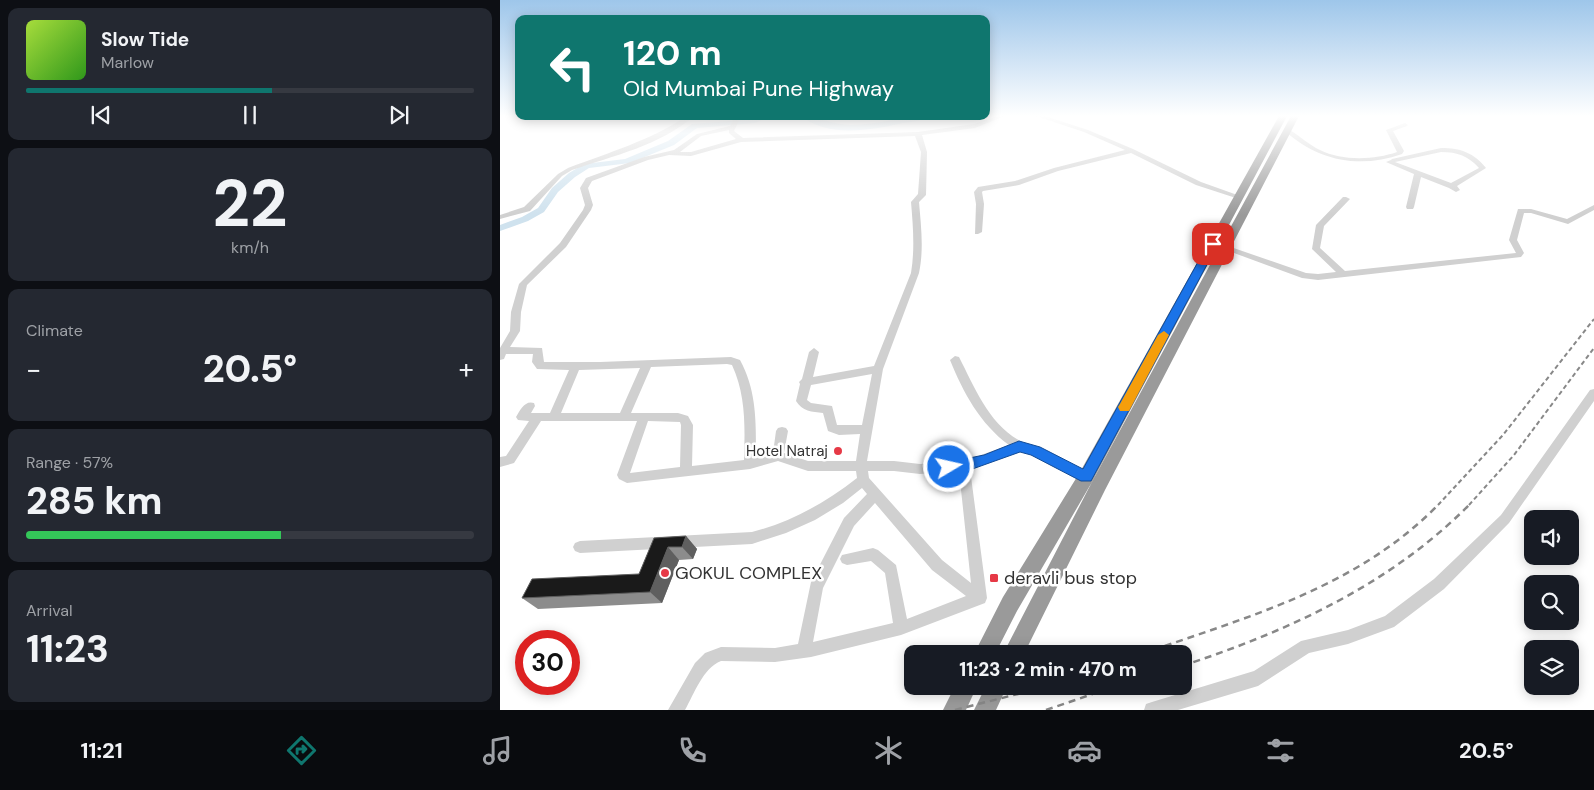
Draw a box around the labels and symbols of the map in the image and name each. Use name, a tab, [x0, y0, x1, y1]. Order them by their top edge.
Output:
pin	[1192, 223, 1234, 265]
position arrow	[922, 440, 974, 492]
place label: Hotel Natraj	[746, 441, 828, 461]
marker: Hotel Natraj	[832, 445, 844, 457]
place label: GOKUL COMPLEX	[675, 561, 822, 585]
place label: deravli bus stop	[1004, 566, 1137, 590]
marker: GOKUL COMPLEX	[659, 567, 671, 579]
marker: deravli bus stop	[988, 572, 1000, 584]
speed limit sign: 30	[515, 630, 580, 695]

